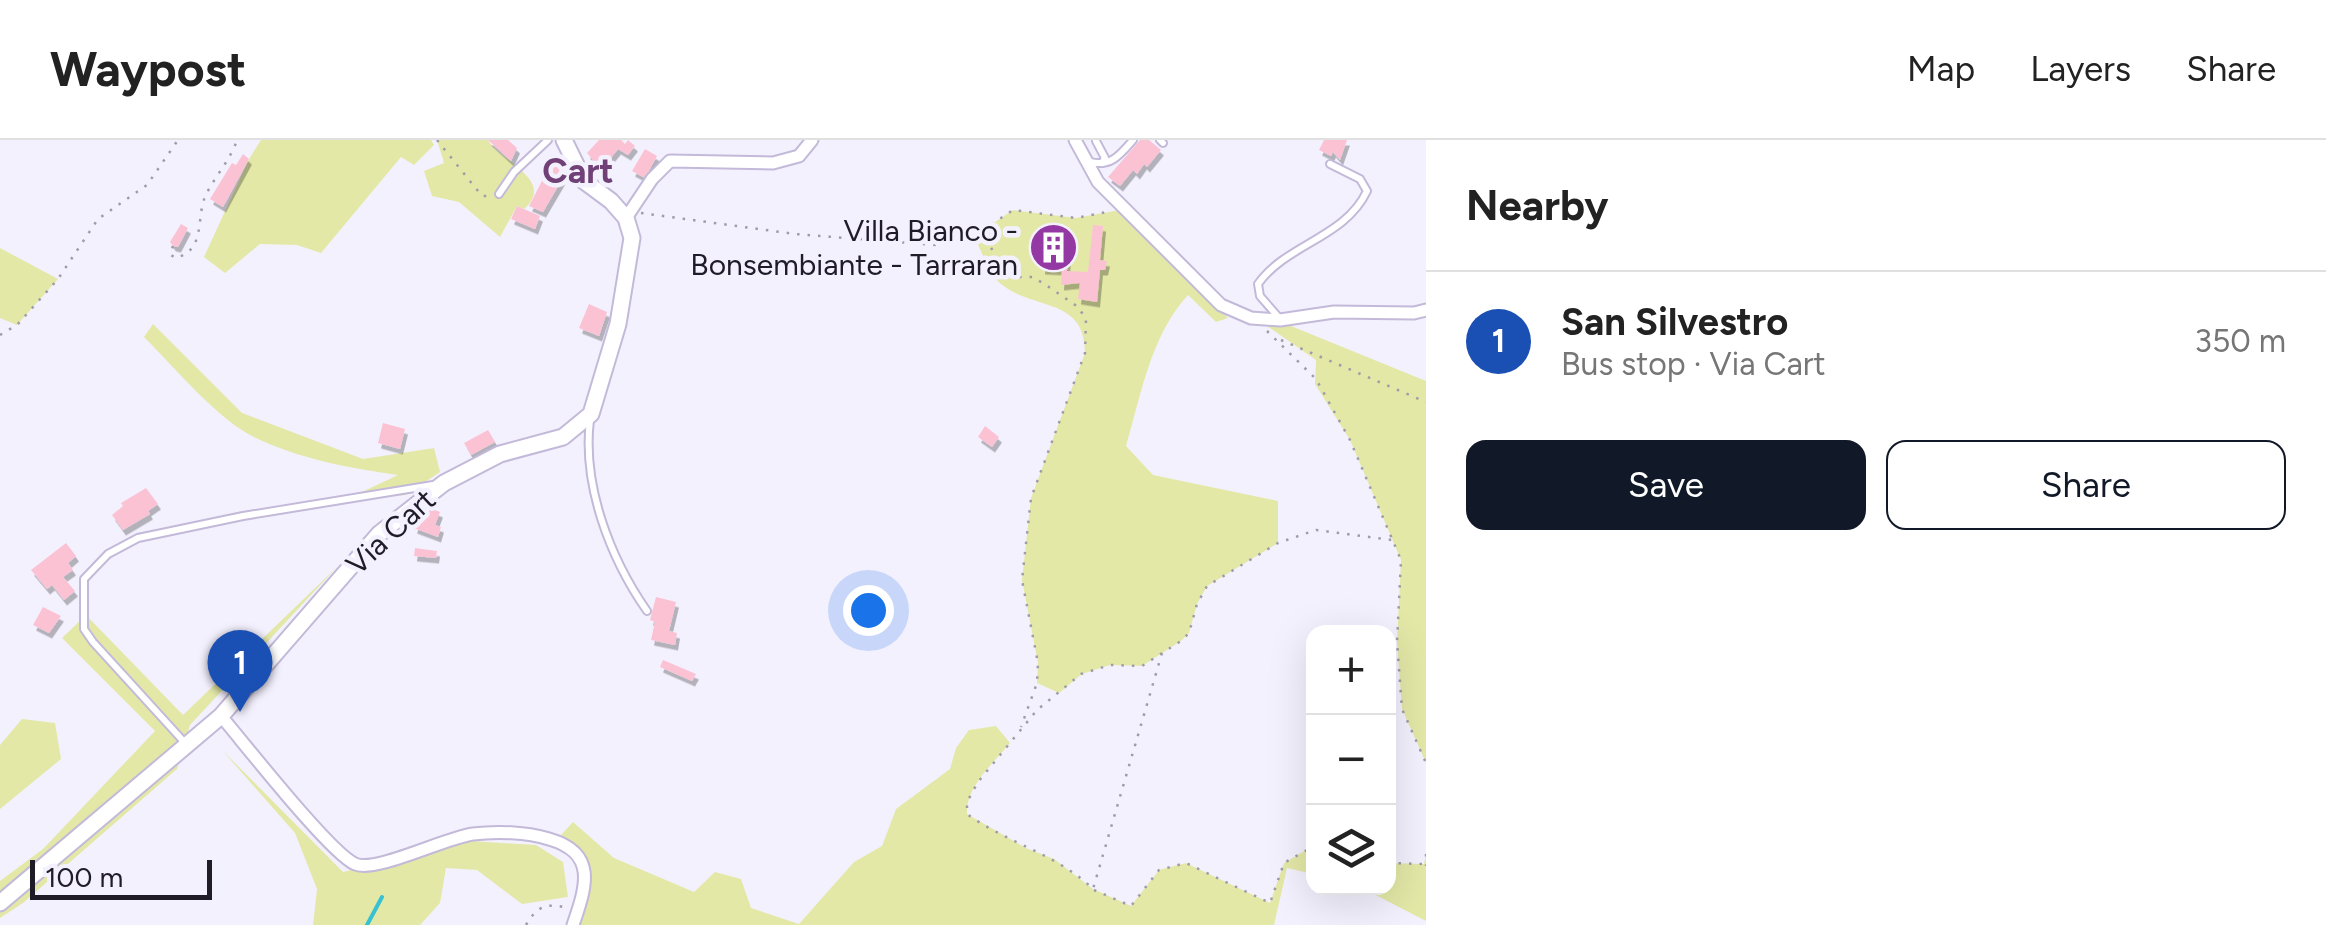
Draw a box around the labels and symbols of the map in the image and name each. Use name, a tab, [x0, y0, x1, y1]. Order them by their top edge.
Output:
district label: Cart	[542, 150, 614, 192]
place label: Villa Bianco - Bonsembiante - Tarraran	[690, 212, 1018, 283]
building icon: Villa Bianco - Bonsembiante - Tarraran	[1027, 222, 1079, 274]
street label: Via Cart	[338, 481, 443, 582]
your location	[843, 585, 894, 636]
pin: 1	[208, 630, 272, 712]
scale bar	[30, 855, 212, 900]

